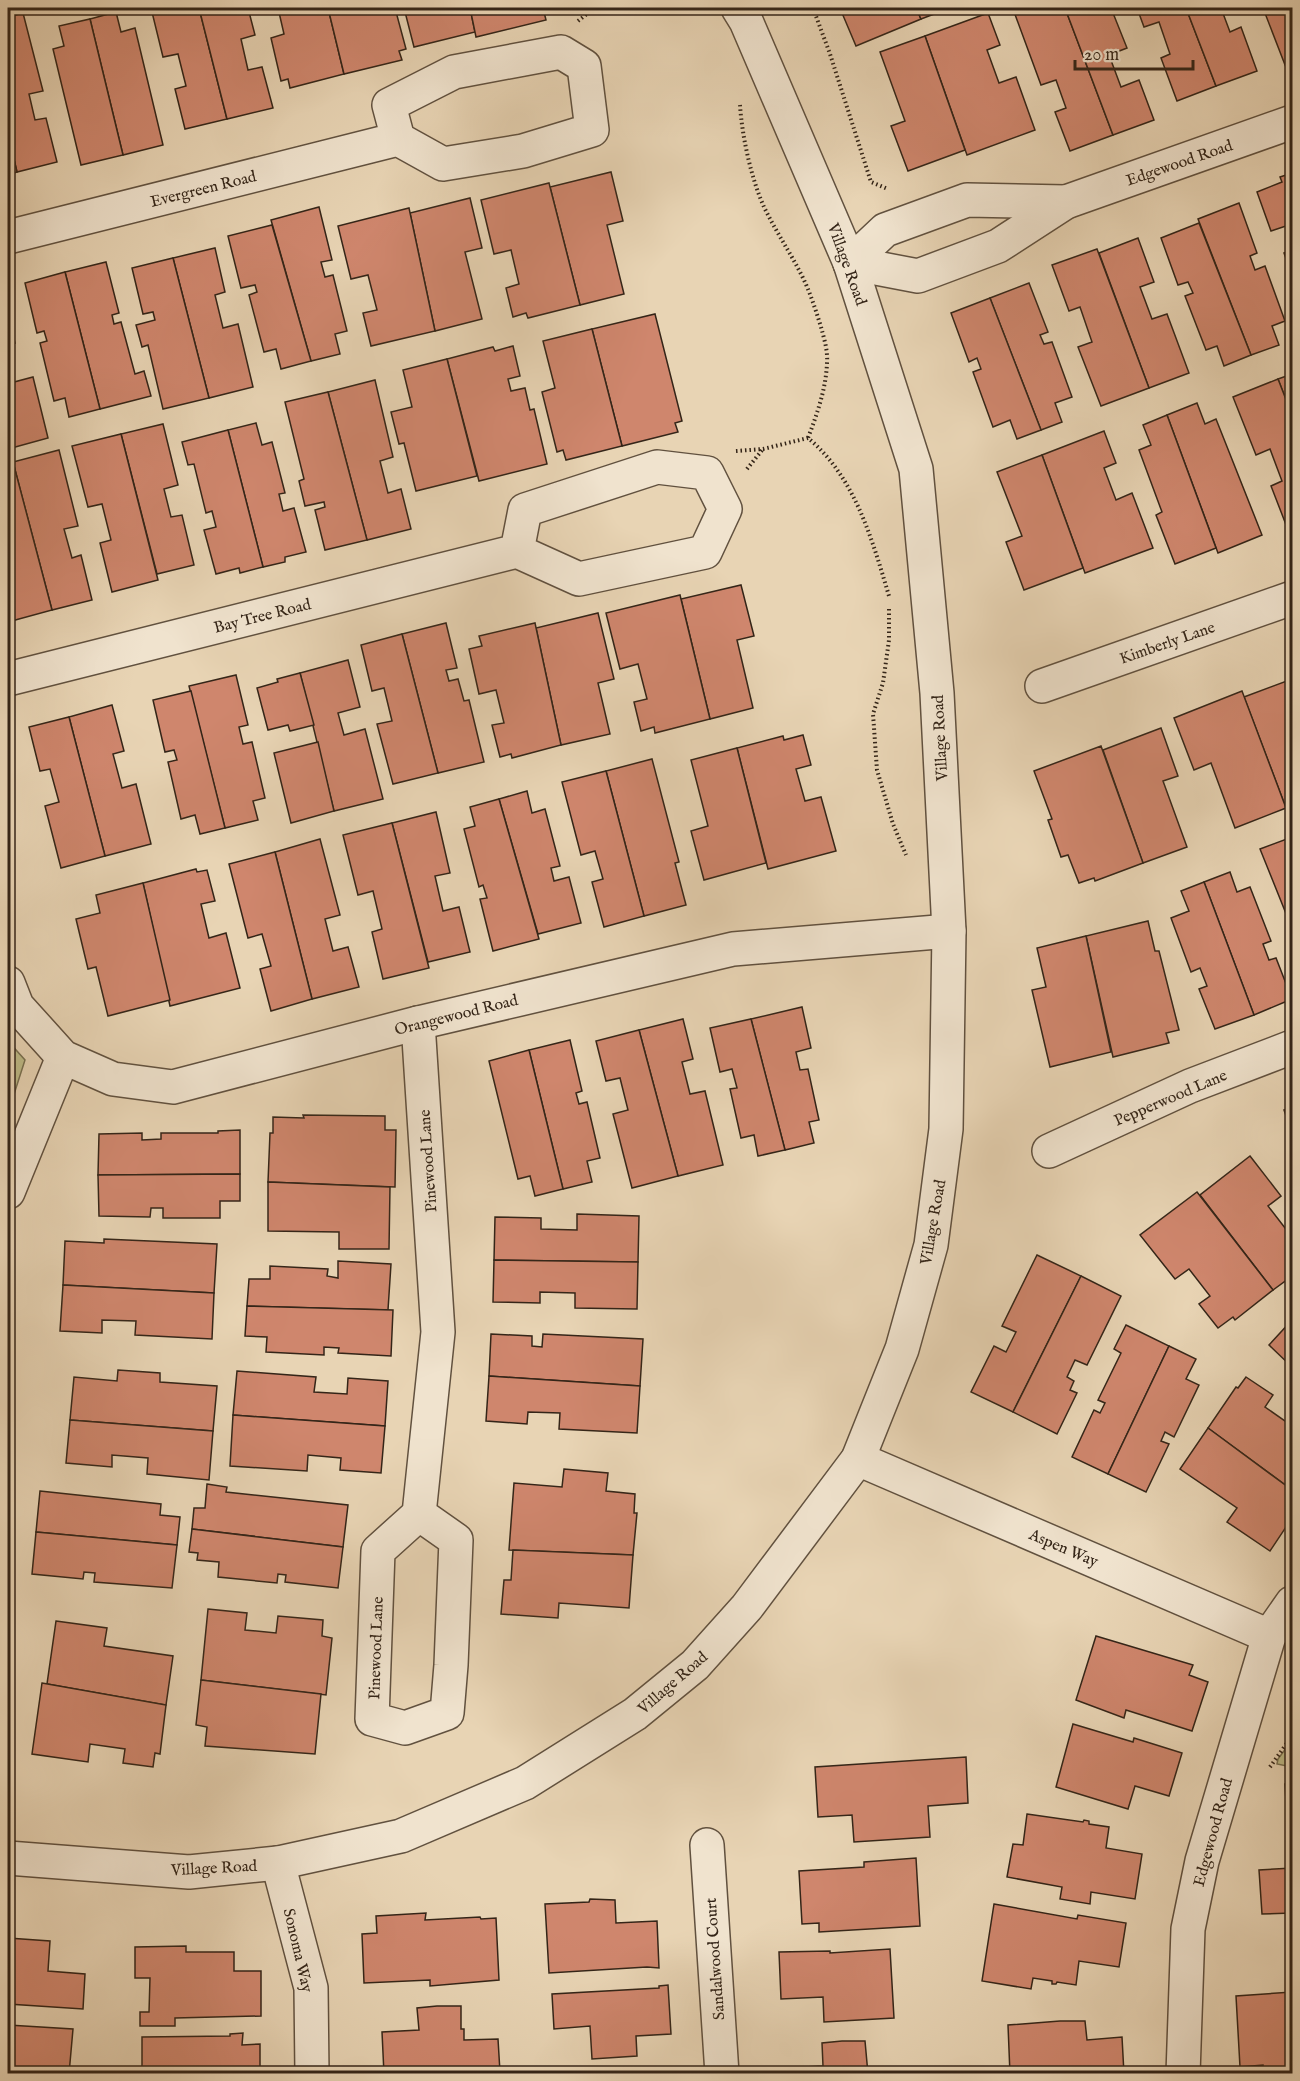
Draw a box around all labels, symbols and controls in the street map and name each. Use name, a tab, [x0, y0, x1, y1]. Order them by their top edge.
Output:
scale bar	[1075, 33, 1194, 71]
text: 20 m	[1084, 44, 1119, 67]
street label: Edgewood Road	[1124, 136, 1236, 191]
street label: Evergreen Road	[148, 167, 259, 213]
street label: Village Road	[822, 220, 870, 309]
street label: Bay Tree Road	[212, 595, 314, 639]
street label: Kimberly Lane	[1117, 618, 1218, 670]
street label: Village Road	[929, 694, 953, 782]
street label: Orangewood Road	[393, 991, 521, 1041]
street label: Pepperwood Lane	[1111, 1066, 1230, 1132]
street label: Pinewood Lane	[415, 1109, 443, 1213]
street label: Village Road	[916, 1178, 951, 1267]
street label: Aspen Way	[1025, 1525, 1101, 1572]
street label: Pinewood Lane	[365, 1596, 389, 1700]
street label: Village Road	[634, 1647, 713, 1720]
street label: Edgewood Road	[1190, 1776, 1238, 1889]
street label: Village Road	[170, 1857, 258, 1881]
street label: Sandalwood Court	[702, 1897, 730, 2021]
street label: Sonoma Way	[278, 1907, 316, 1995]

